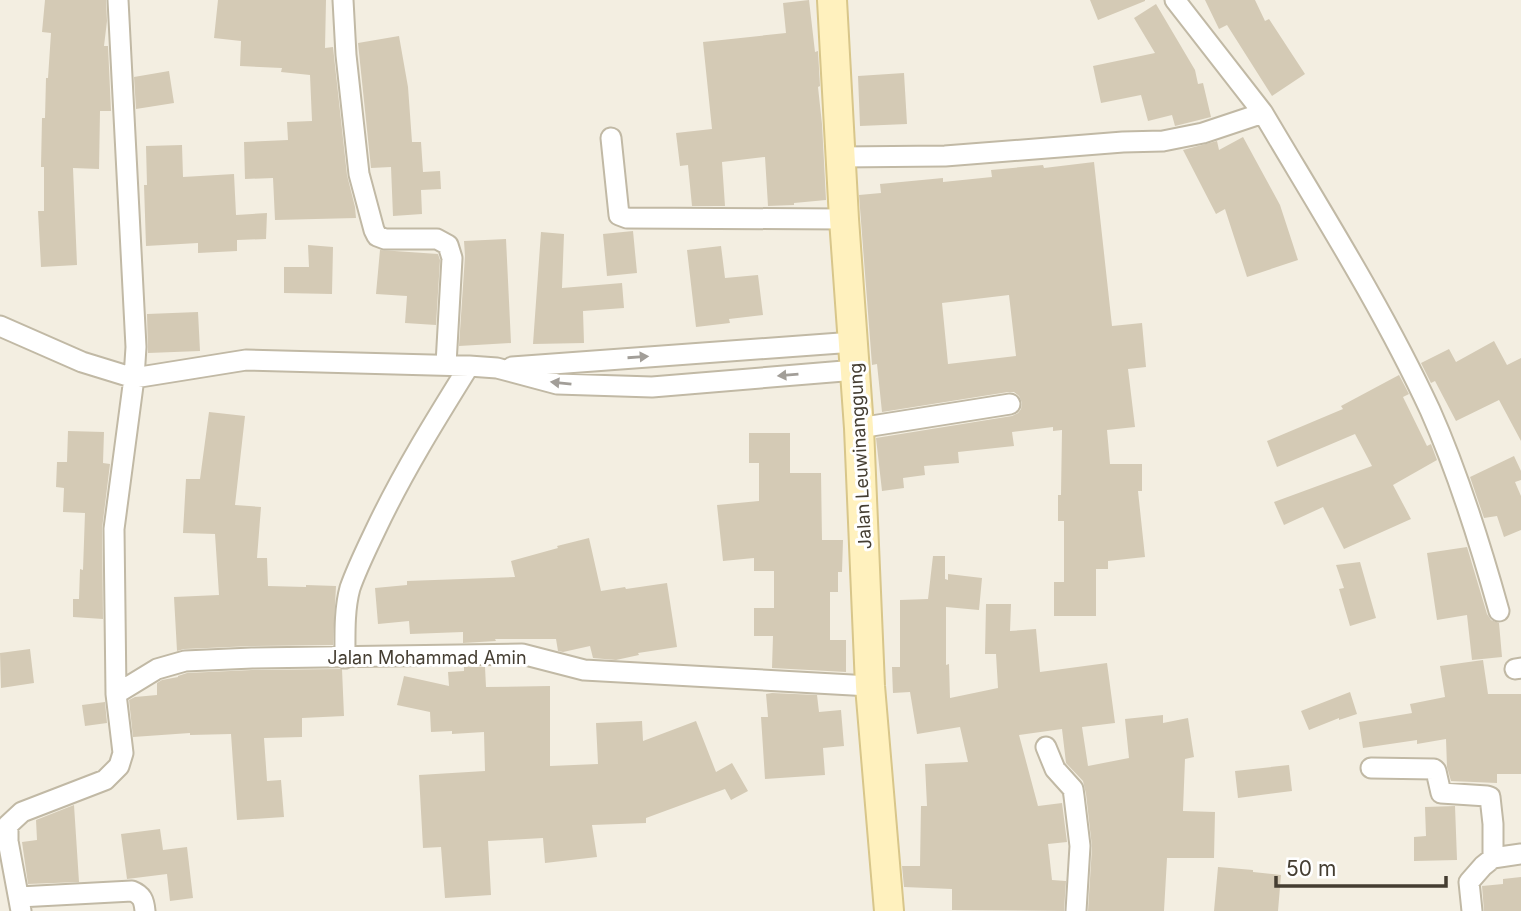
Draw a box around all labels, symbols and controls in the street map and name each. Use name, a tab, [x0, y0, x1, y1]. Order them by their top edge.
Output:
one-way arrow	[628, 352, 650, 363]
street label: Jalan Leuwinanggung	[845, 362, 875, 550]
one-way arrow	[777, 370, 799, 381]
one-way arrow	[550, 377, 572, 388]
street label: Jalan Mohammad Amin	[327, 647, 527, 668]
scale bar	[1276, 844, 1446, 888]
text: 50 m	[1286, 856, 1336, 881]

